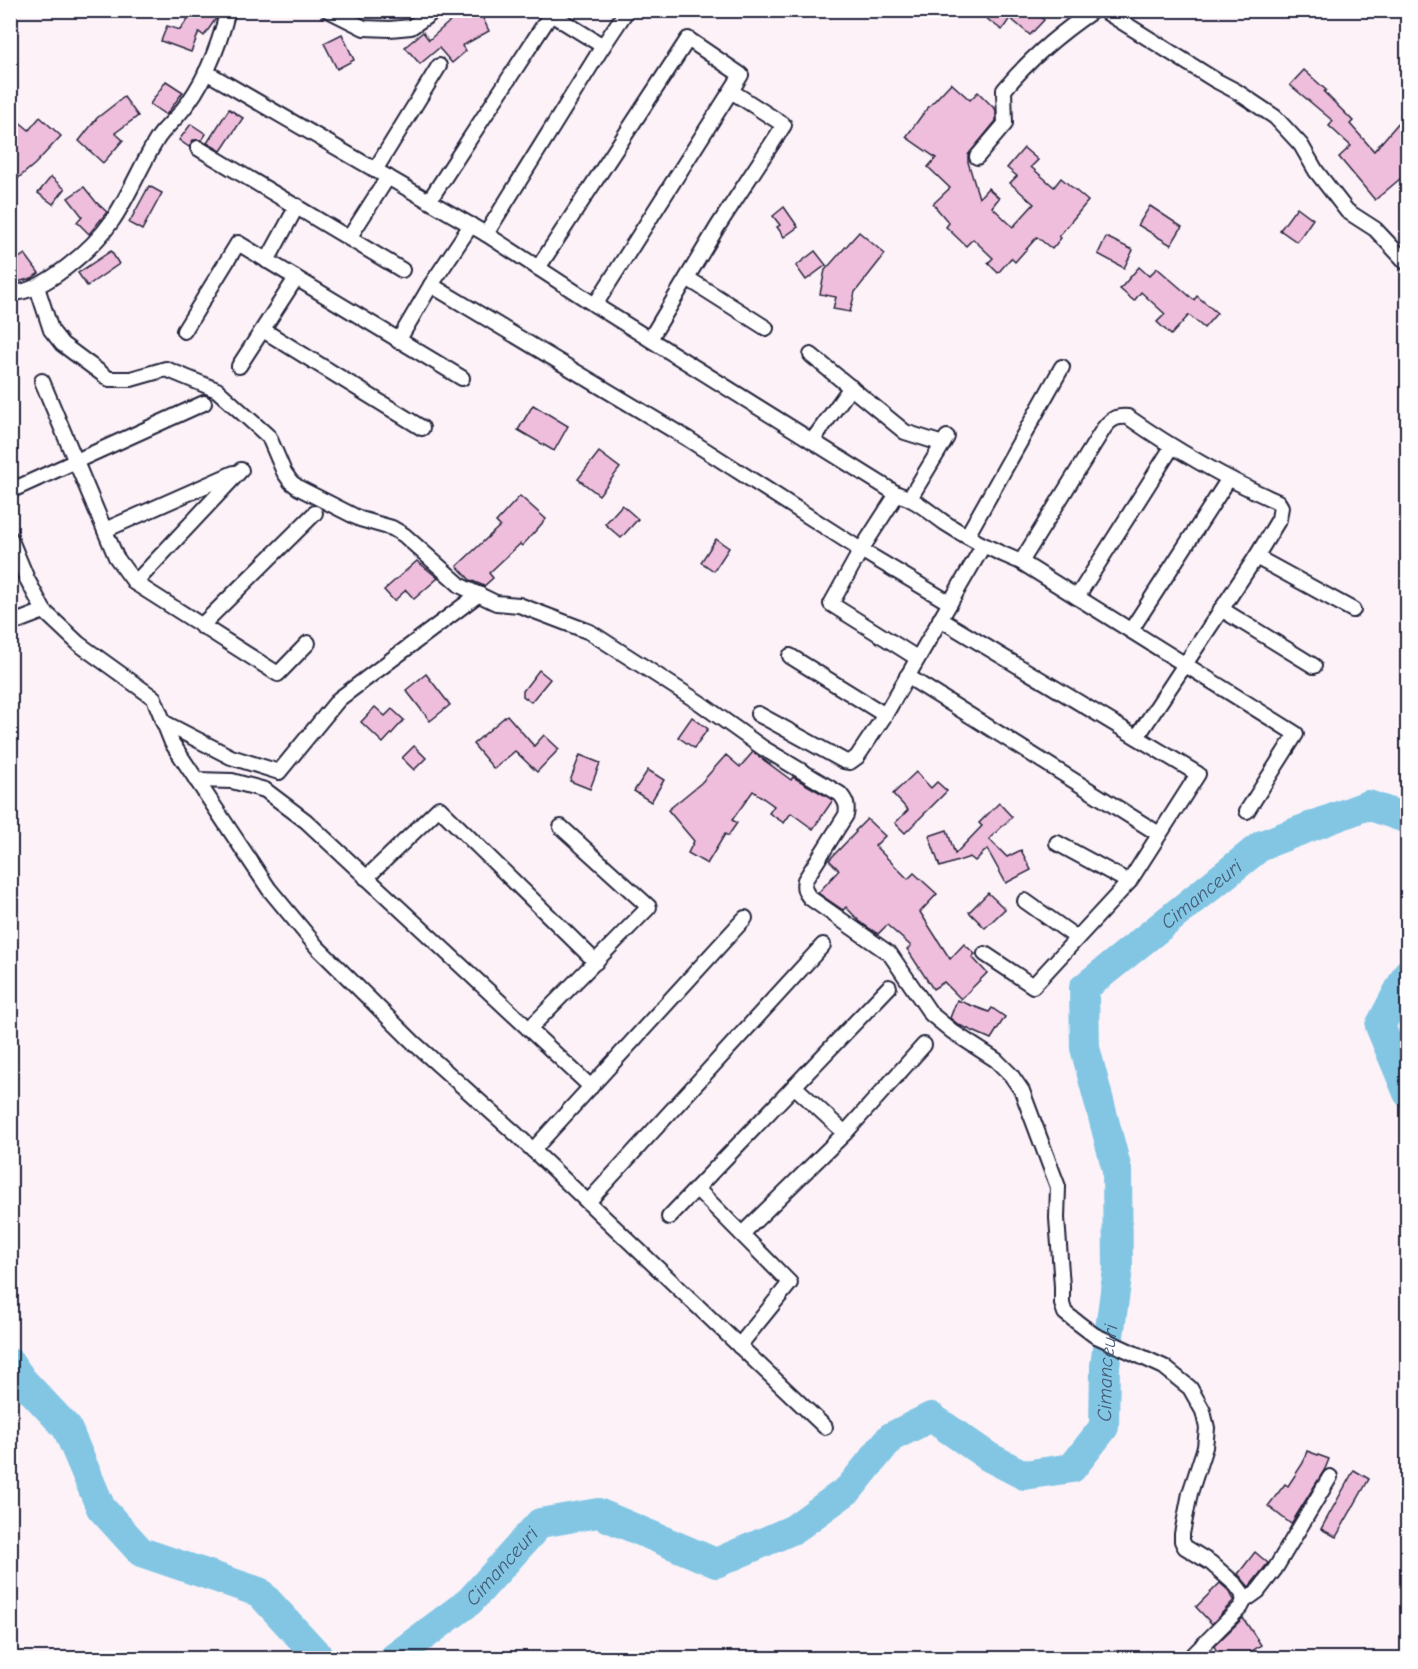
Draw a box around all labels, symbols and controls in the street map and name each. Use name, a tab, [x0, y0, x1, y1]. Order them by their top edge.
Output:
water label: Cimanceuri	[1156, 855, 1247, 934]
water label: Cimanceuri	[1093, 1323, 1123, 1422]
water label: Cimanceuri	[461, 1522, 543, 1610]

